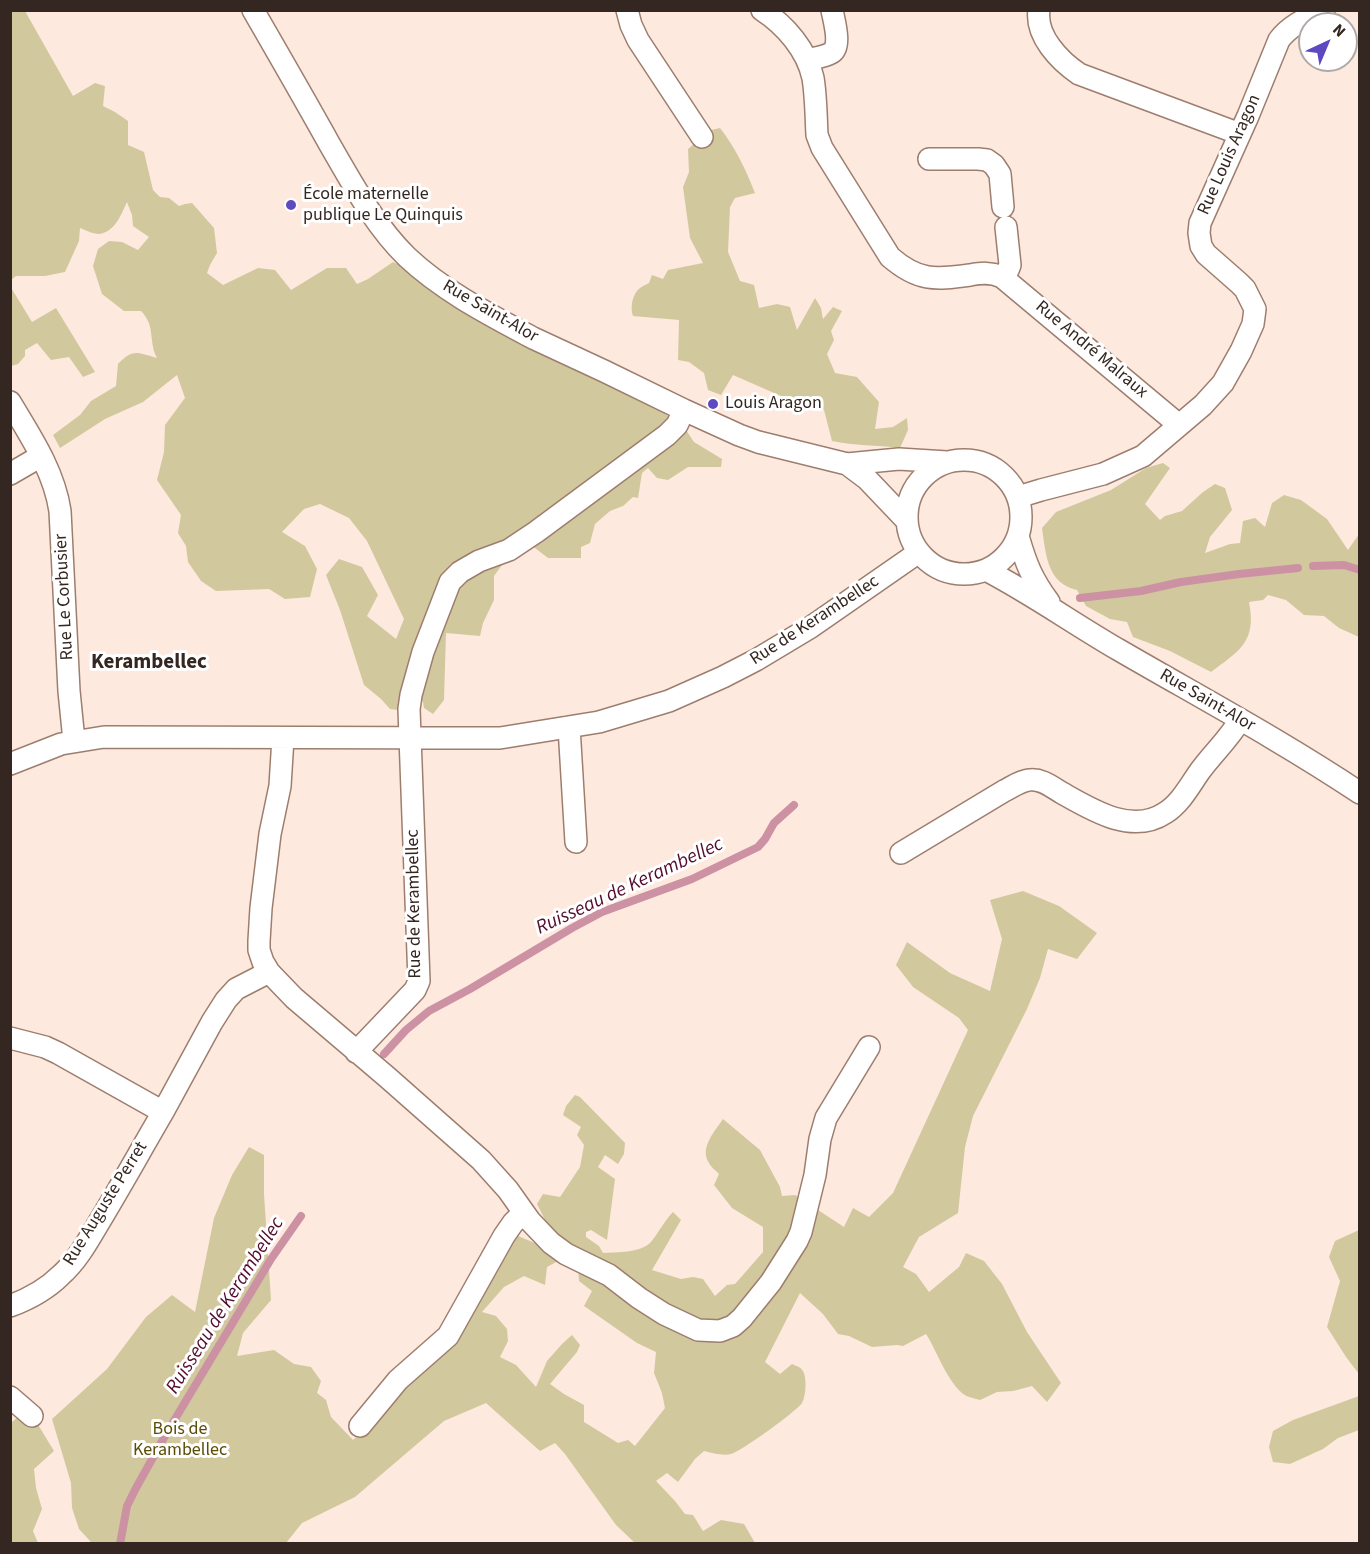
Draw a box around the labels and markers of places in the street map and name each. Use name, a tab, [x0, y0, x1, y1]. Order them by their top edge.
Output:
place label: École maternelle publique Le Quinquis	[303, 184, 463, 226]
marker: École maternelle publique Le Quinquis	[284, 198, 298, 212]
place label: Louis Aragon	[725, 393, 822, 415]
marker: Louis Aragon	[706, 397, 720, 411]

